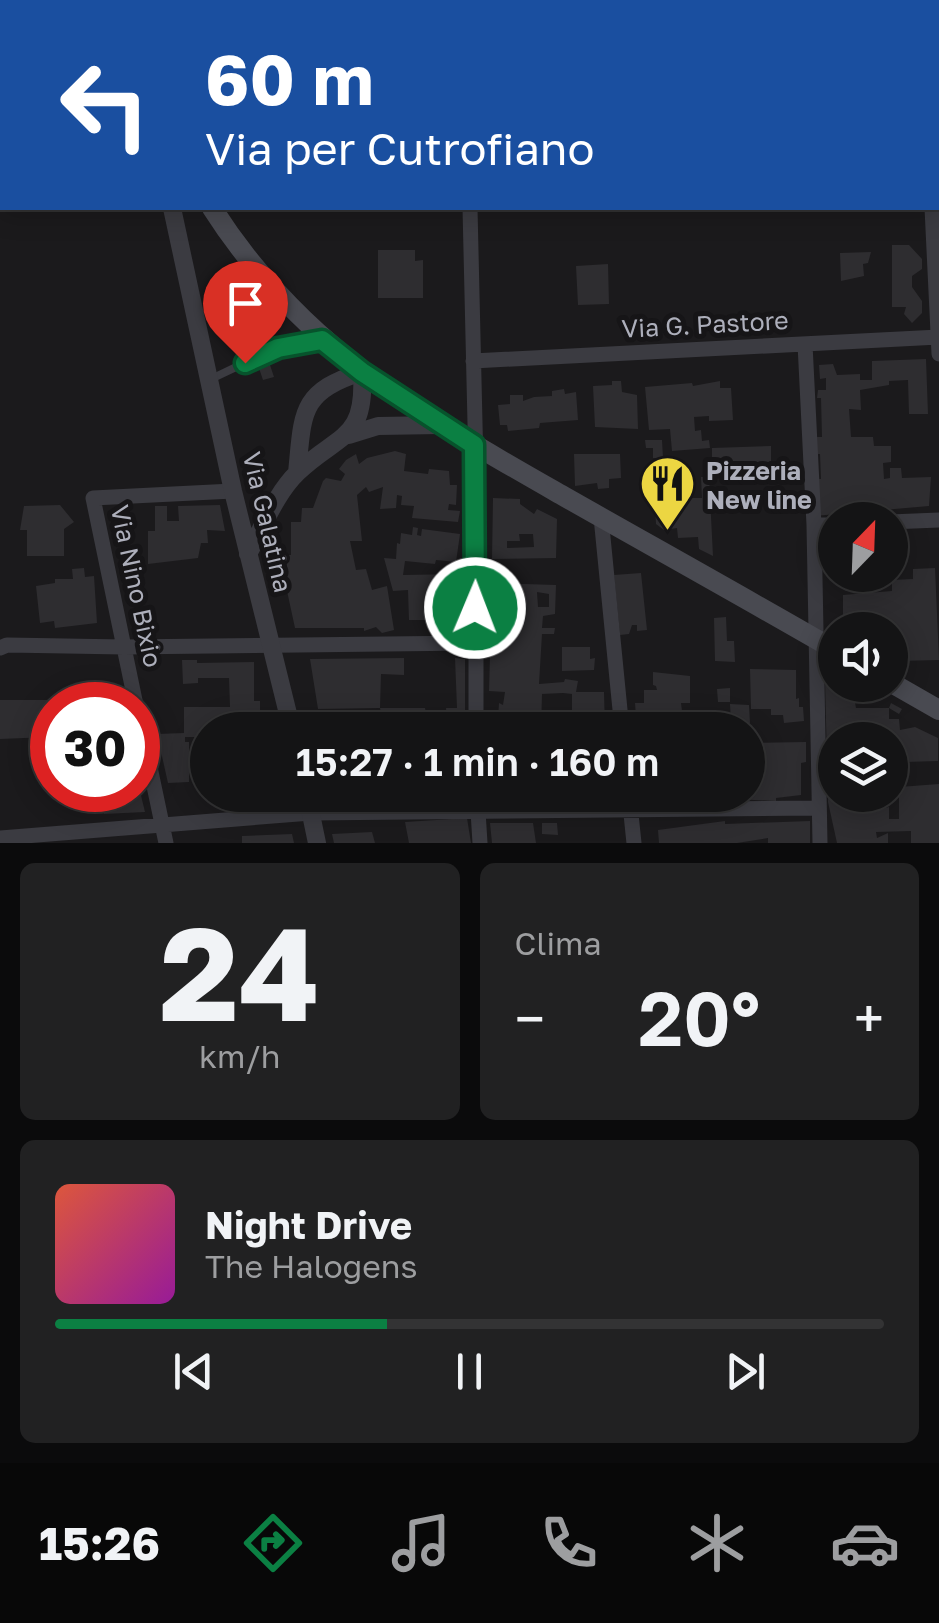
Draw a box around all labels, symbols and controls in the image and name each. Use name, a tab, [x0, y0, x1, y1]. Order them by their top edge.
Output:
text: 60 m	[205, 36, 374, 120]
icon: left	[40, 40, 170, 170]
text: Via per Cutrofiano	[205, 121, 595, 175]
pin	[203, 261, 288, 364]
icon: arrive	[218, 276, 273, 331]
street label: Via G. Pastore	[621, 304, 789, 344]
street label: Via Galatina	[237, 449, 299, 595]
restaurant icon: Pizzeria New line	[637, 454, 697, 533]
place label: Pizzeria New line	[706, 455, 812, 515]
street label: Via Nino Bixio	[105, 502, 169, 670]
north arrow	[818, 502, 908, 592]
map controls	[818, 502, 908, 812]
position arrow	[423, 556, 527, 660]
button: sound	[818, 612, 908, 702]
speed limit sign: 30	[30, 682, 160, 812]
button: layers	[818, 722, 908, 812]
text: 15:27 · 1 min · 160 m	[296, 739, 659, 784]
text: 24	[159, 894, 320, 1050]
text: Clima	[515, 924, 601, 962]
text: 20°	[638, 972, 760, 1063]
text: −	[515, 985, 545, 1051]
text: +	[854, 985, 884, 1051]
text: km/h	[199, 1037, 280, 1075]
text: Night Drive	[205, 1202, 412, 1247]
text: The Halogens	[205, 1247, 417, 1285]
icon: previous	[166, 1344, 221, 1399]
icon: pause	[442, 1344, 497, 1399]
icon: next	[718, 1344, 773, 1399]
icon: directions	[238, 1508, 308, 1578]
icon: music	[386, 1508, 456, 1578]
icon: phone	[534, 1508, 604, 1578]
icon: climate	[682, 1508, 752, 1578]
icon: car	[830, 1508, 900, 1578]
text: 15:26	[39, 1516, 160, 1570]

